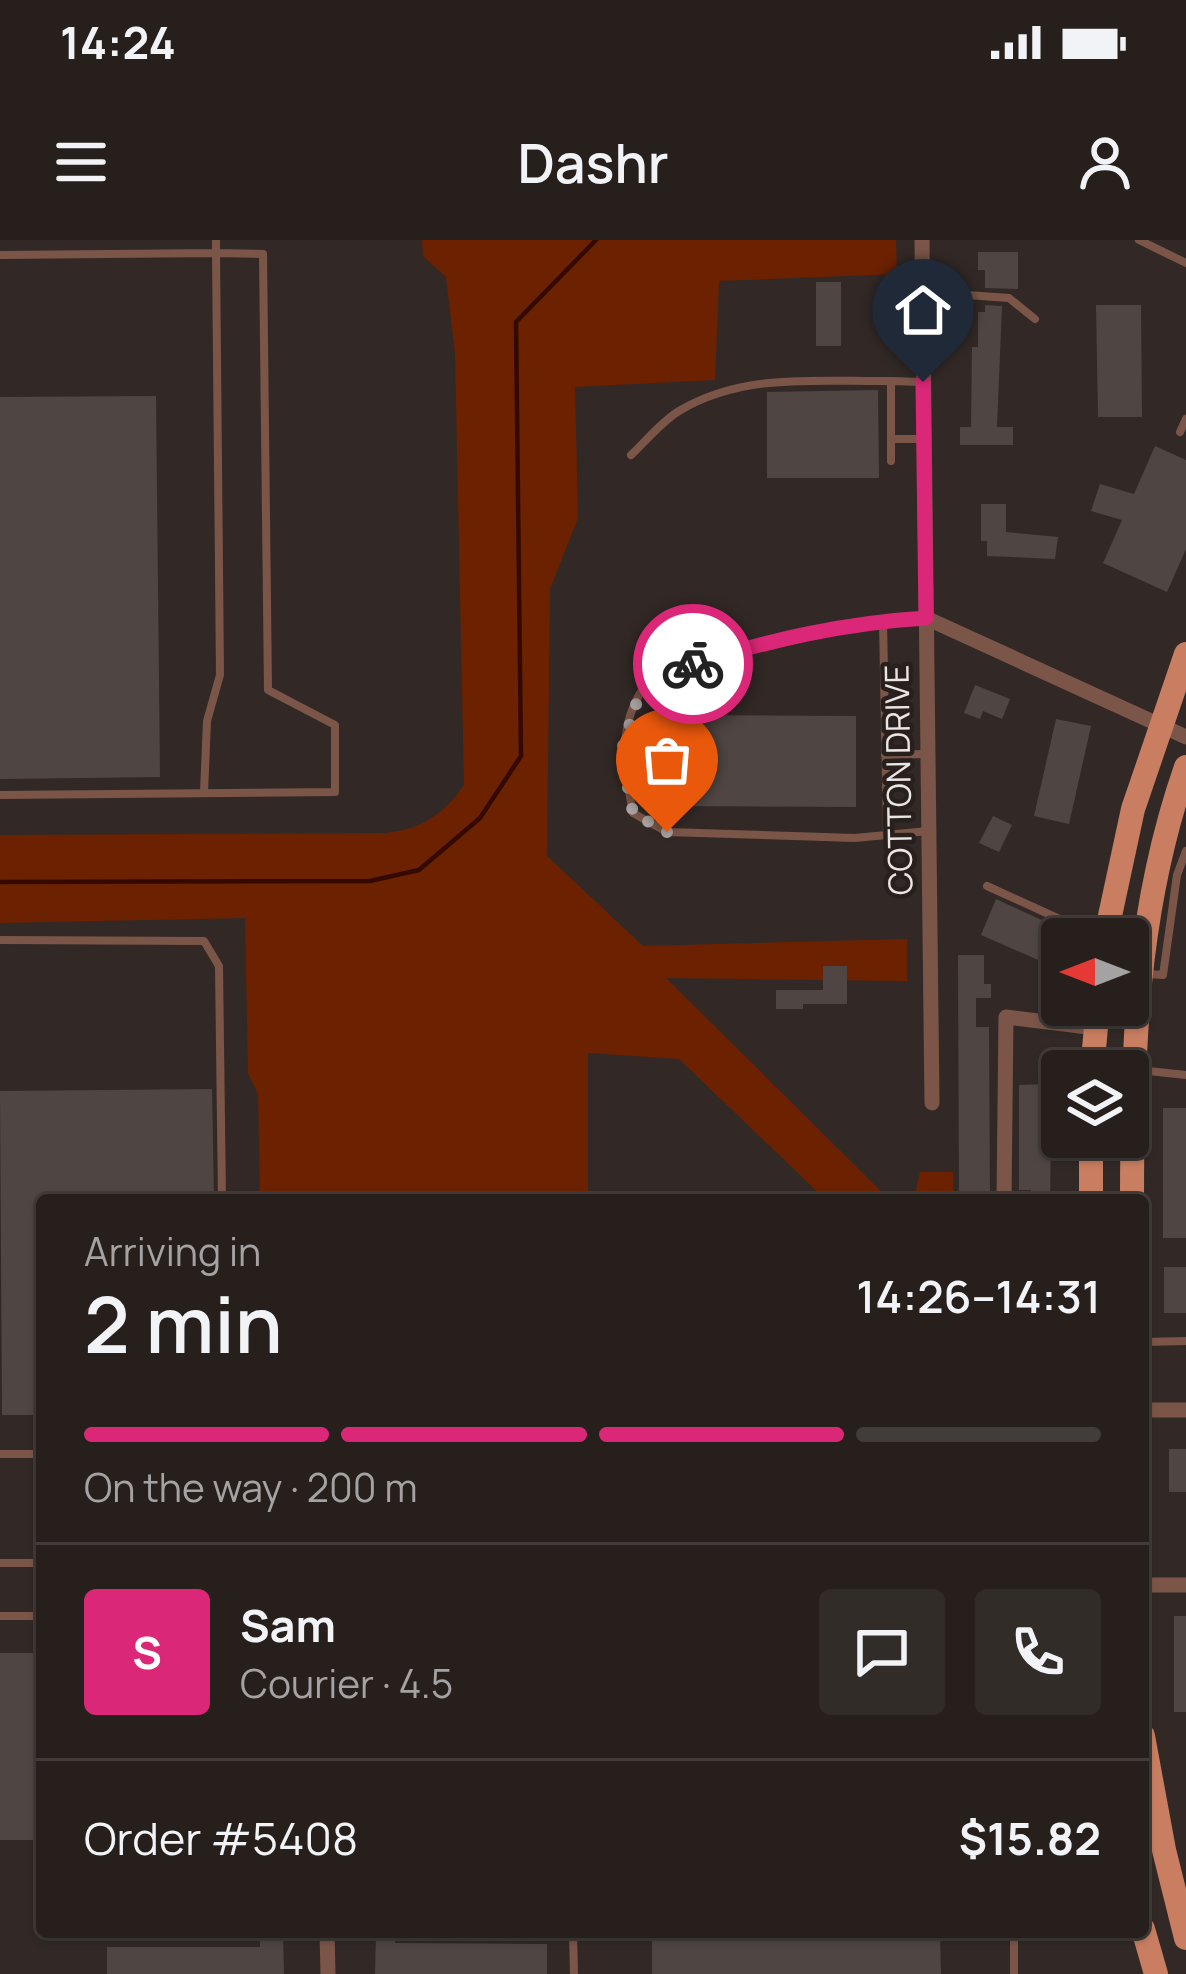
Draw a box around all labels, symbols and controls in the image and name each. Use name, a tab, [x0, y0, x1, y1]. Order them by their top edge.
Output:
text: 14:24	[60, 11, 176, 73]
text: Dashr	[517, 125, 669, 199]
icon: menu	[48, 129, 114, 195]
icon: person	[1072, 129, 1138, 195]
pin	[872, 259, 974, 382]
icon: home	[890, 277, 956, 343]
courier	[633, 604, 753, 724]
icon: bike	[660, 631, 726, 697]
street label: COTTON DRIVE	[873, 664, 923, 896]
pin	[616, 709, 718, 832]
icon: bag	[634, 727, 700, 793]
north arrow	[1041, 918, 1149, 1026]
map controls	[1041, 918, 1149, 1158]
button: layers	[1041, 1050, 1149, 1158]
text: Arriving in	[84, 1224, 261, 1278]
text: 14:26–14:31	[856, 1265, 1101, 1327]
text: 2 min	[84, 1270, 283, 1376]
text: On the way · 200 m	[84, 1460, 418, 1514]
button: chat	[819, 1589, 945, 1715]
button: phone	[975, 1589, 1101, 1715]
text: Sam	[240, 1594, 336, 1656]
text: S	[132, 1621, 162, 1683]
text: Courier · 4.5	[240, 1656, 453, 1710]
text: Order #5408	[84, 1807, 358, 1869]
text: $15.82	[959, 1807, 1101, 1869]

